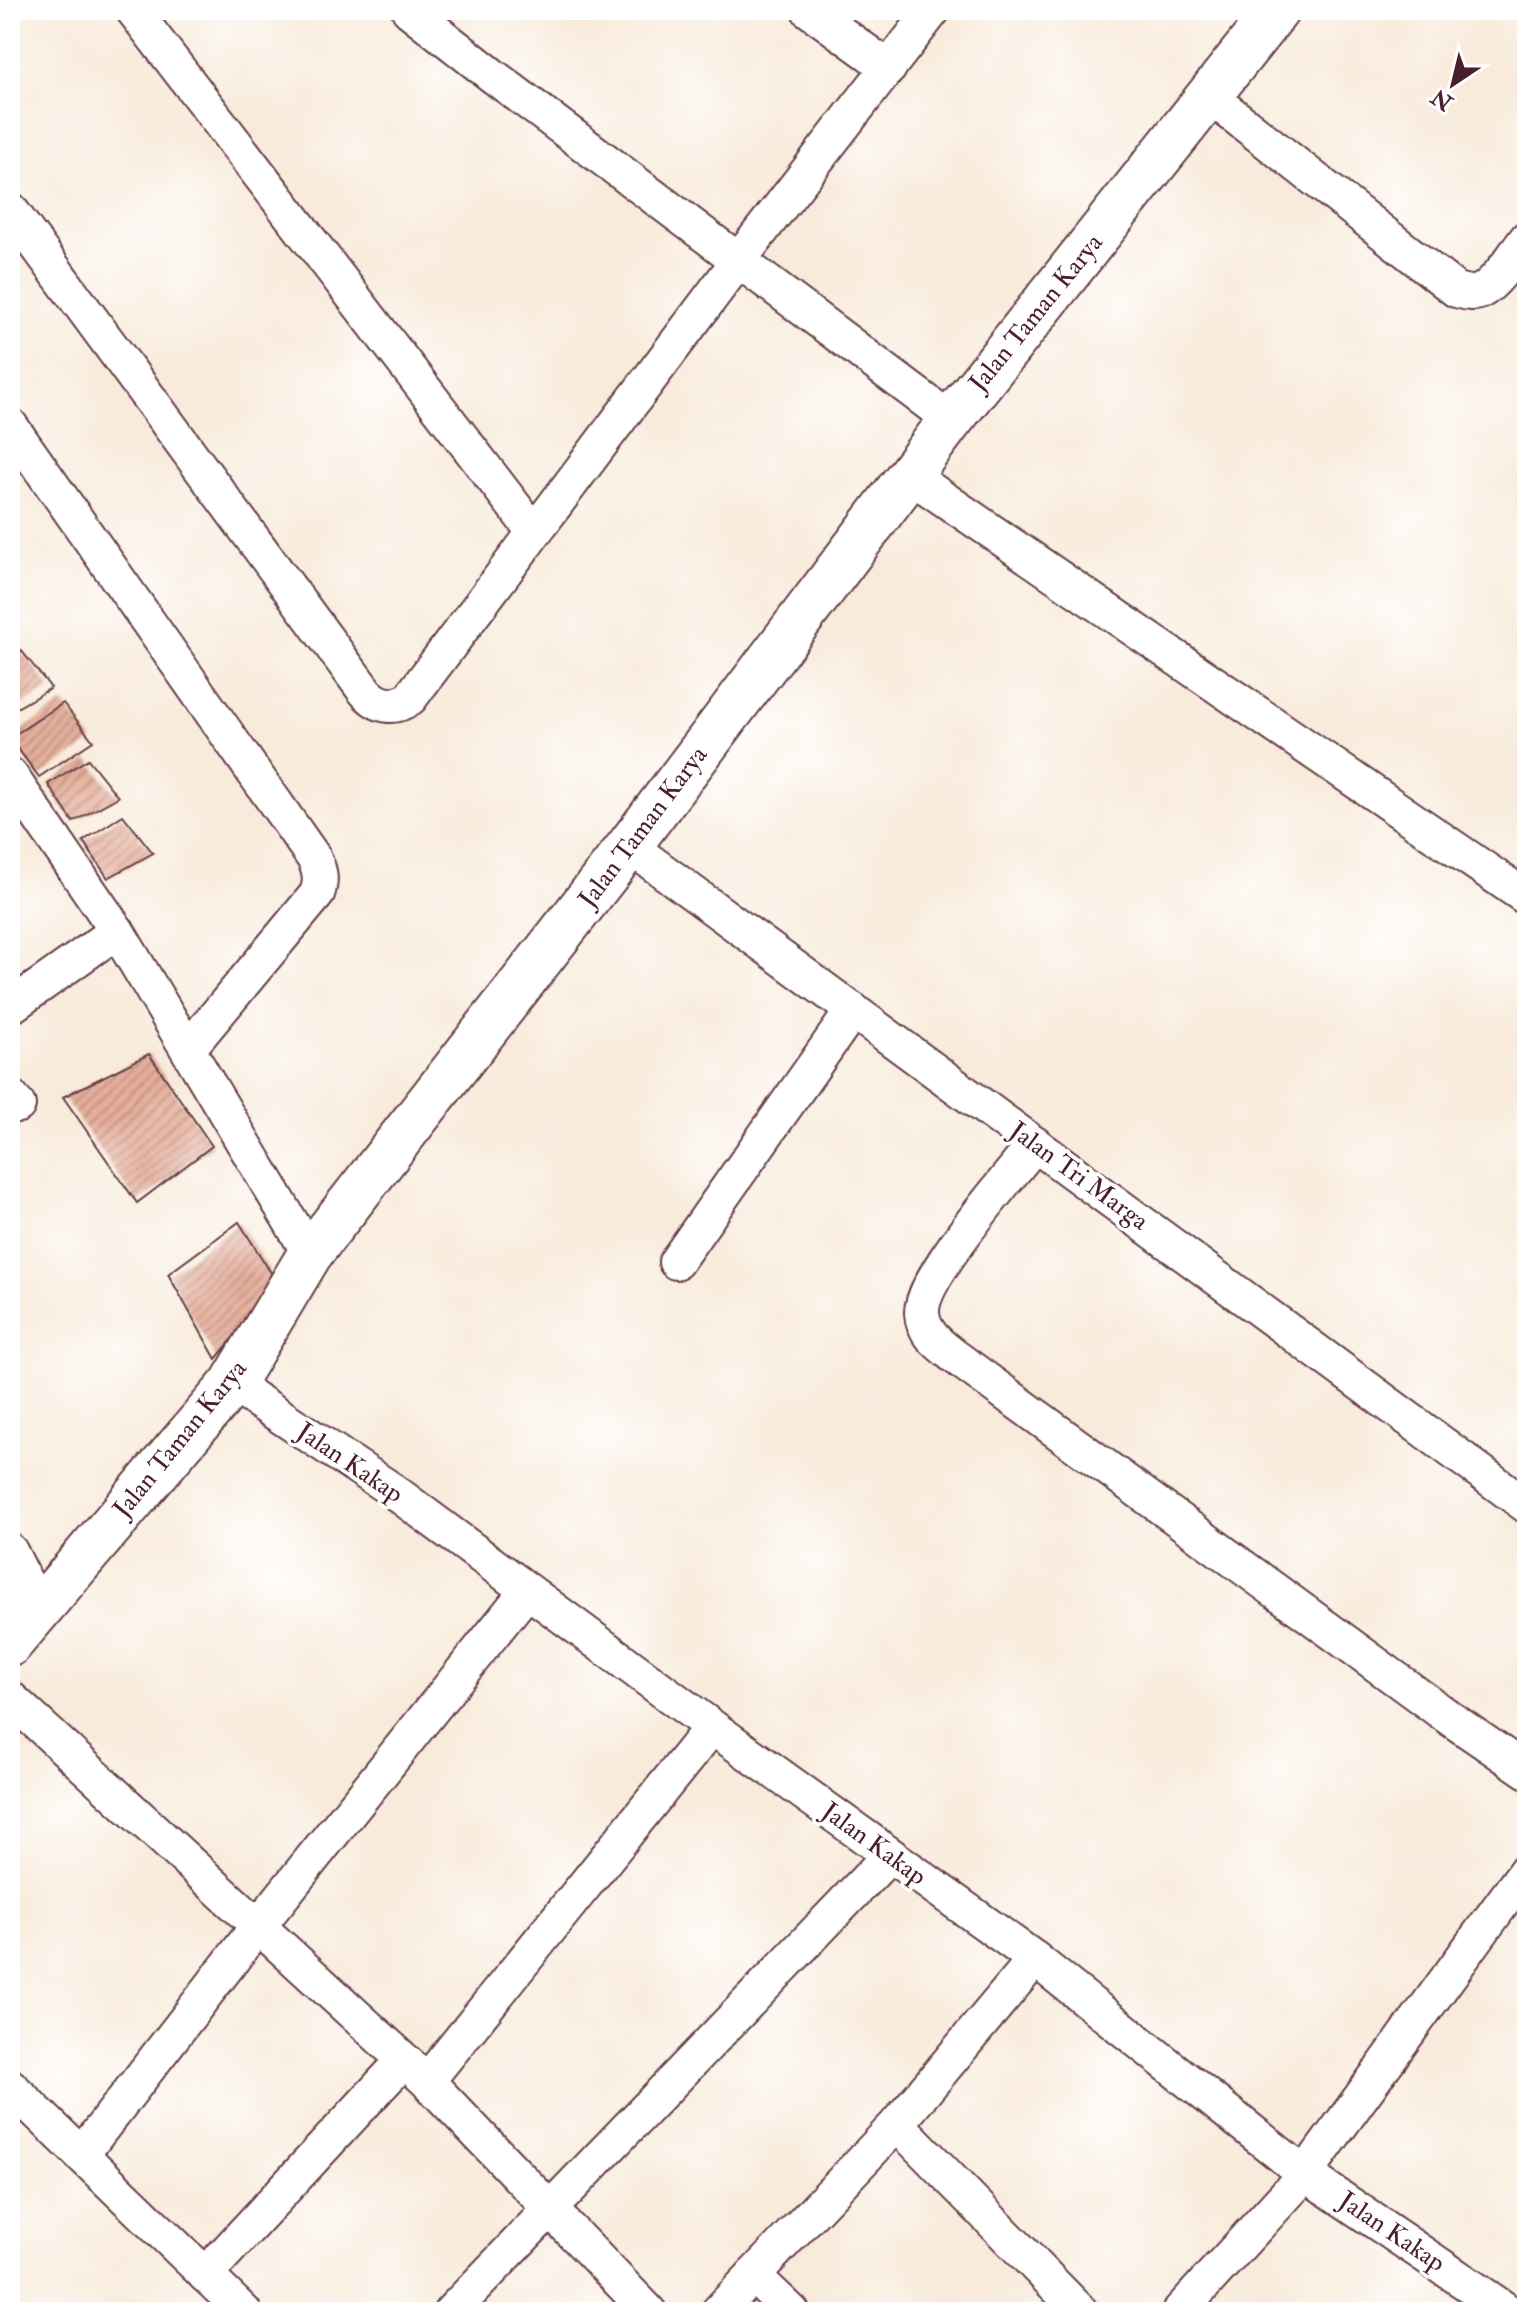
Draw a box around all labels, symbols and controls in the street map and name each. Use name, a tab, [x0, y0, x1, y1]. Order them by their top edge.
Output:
north arrow	[1413, 44, 1493, 124]
text: N	[1426, 82, 1459, 117]
street label: Jalan Taman Karya	[962, 227, 1110, 399]
street label: Jalan Taman Karya	[571, 740, 714, 915]
street label: Jalan Tri Marga	[1002, 1114, 1155, 1237]
street label: Jalan Taman Karya	[106, 1353, 254, 1525]
street label: Jalan Kakap	[289, 1415, 409, 1511]
street label: Jalan Kakap	[814, 1795, 933, 1894]
street label: Jalan Kakap	[1331, 2184, 1451, 2280]

